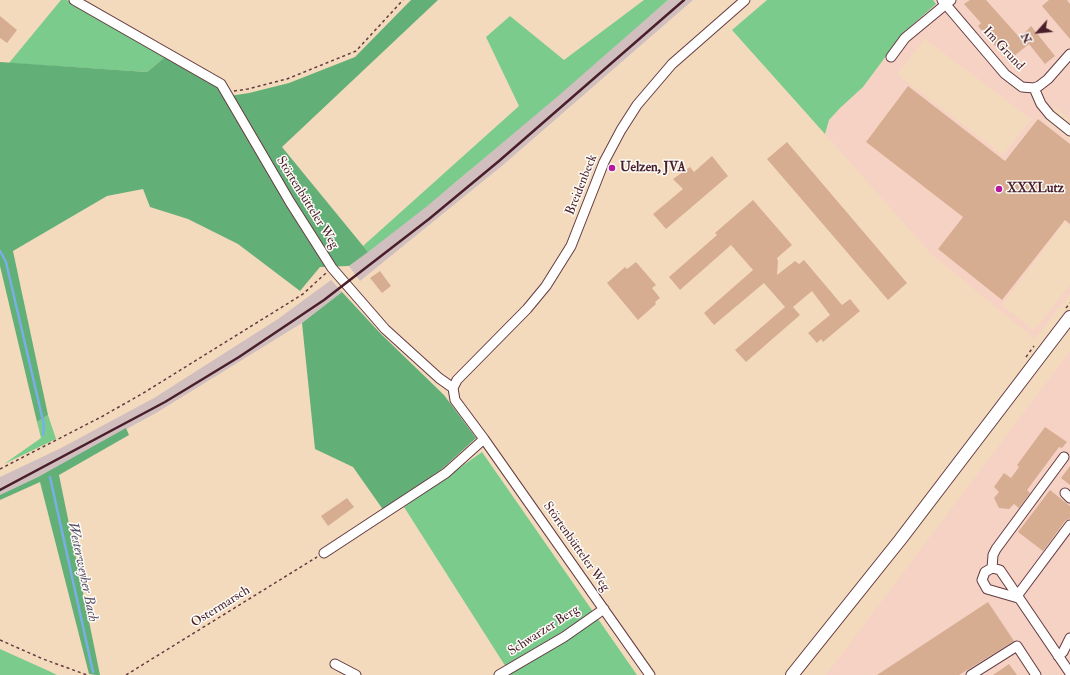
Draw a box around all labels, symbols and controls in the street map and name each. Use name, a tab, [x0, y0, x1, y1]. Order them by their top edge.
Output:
north arrow	[1018, 12, 1058, 52]
street label: Im Grund	[979, 24, 1027, 74]
text: N	[1019, 30, 1035, 45]
street label: Breidenbeck	[563, 152, 601, 218]
street label: Störtenbütteler Weg	[272, 154, 342, 252]
place label: Uelzen, JVA	[620, 160, 686, 176]
marker: Uelzen, JVA	[607, 163, 617, 173]
place label: XXXLutz	[1007, 181, 1064, 197]
marker: XXXLutz	[994, 184, 1004, 194]
street label: Störtenbütteler Weg	[539, 499, 613, 595]
water label: Westerweyher Bach	[63, 521, 101, 623]
street label: Ostermarsch	[189, 583, 253, 631]
street label: Schwarzer Berg	[505, 602, 583, 660]

